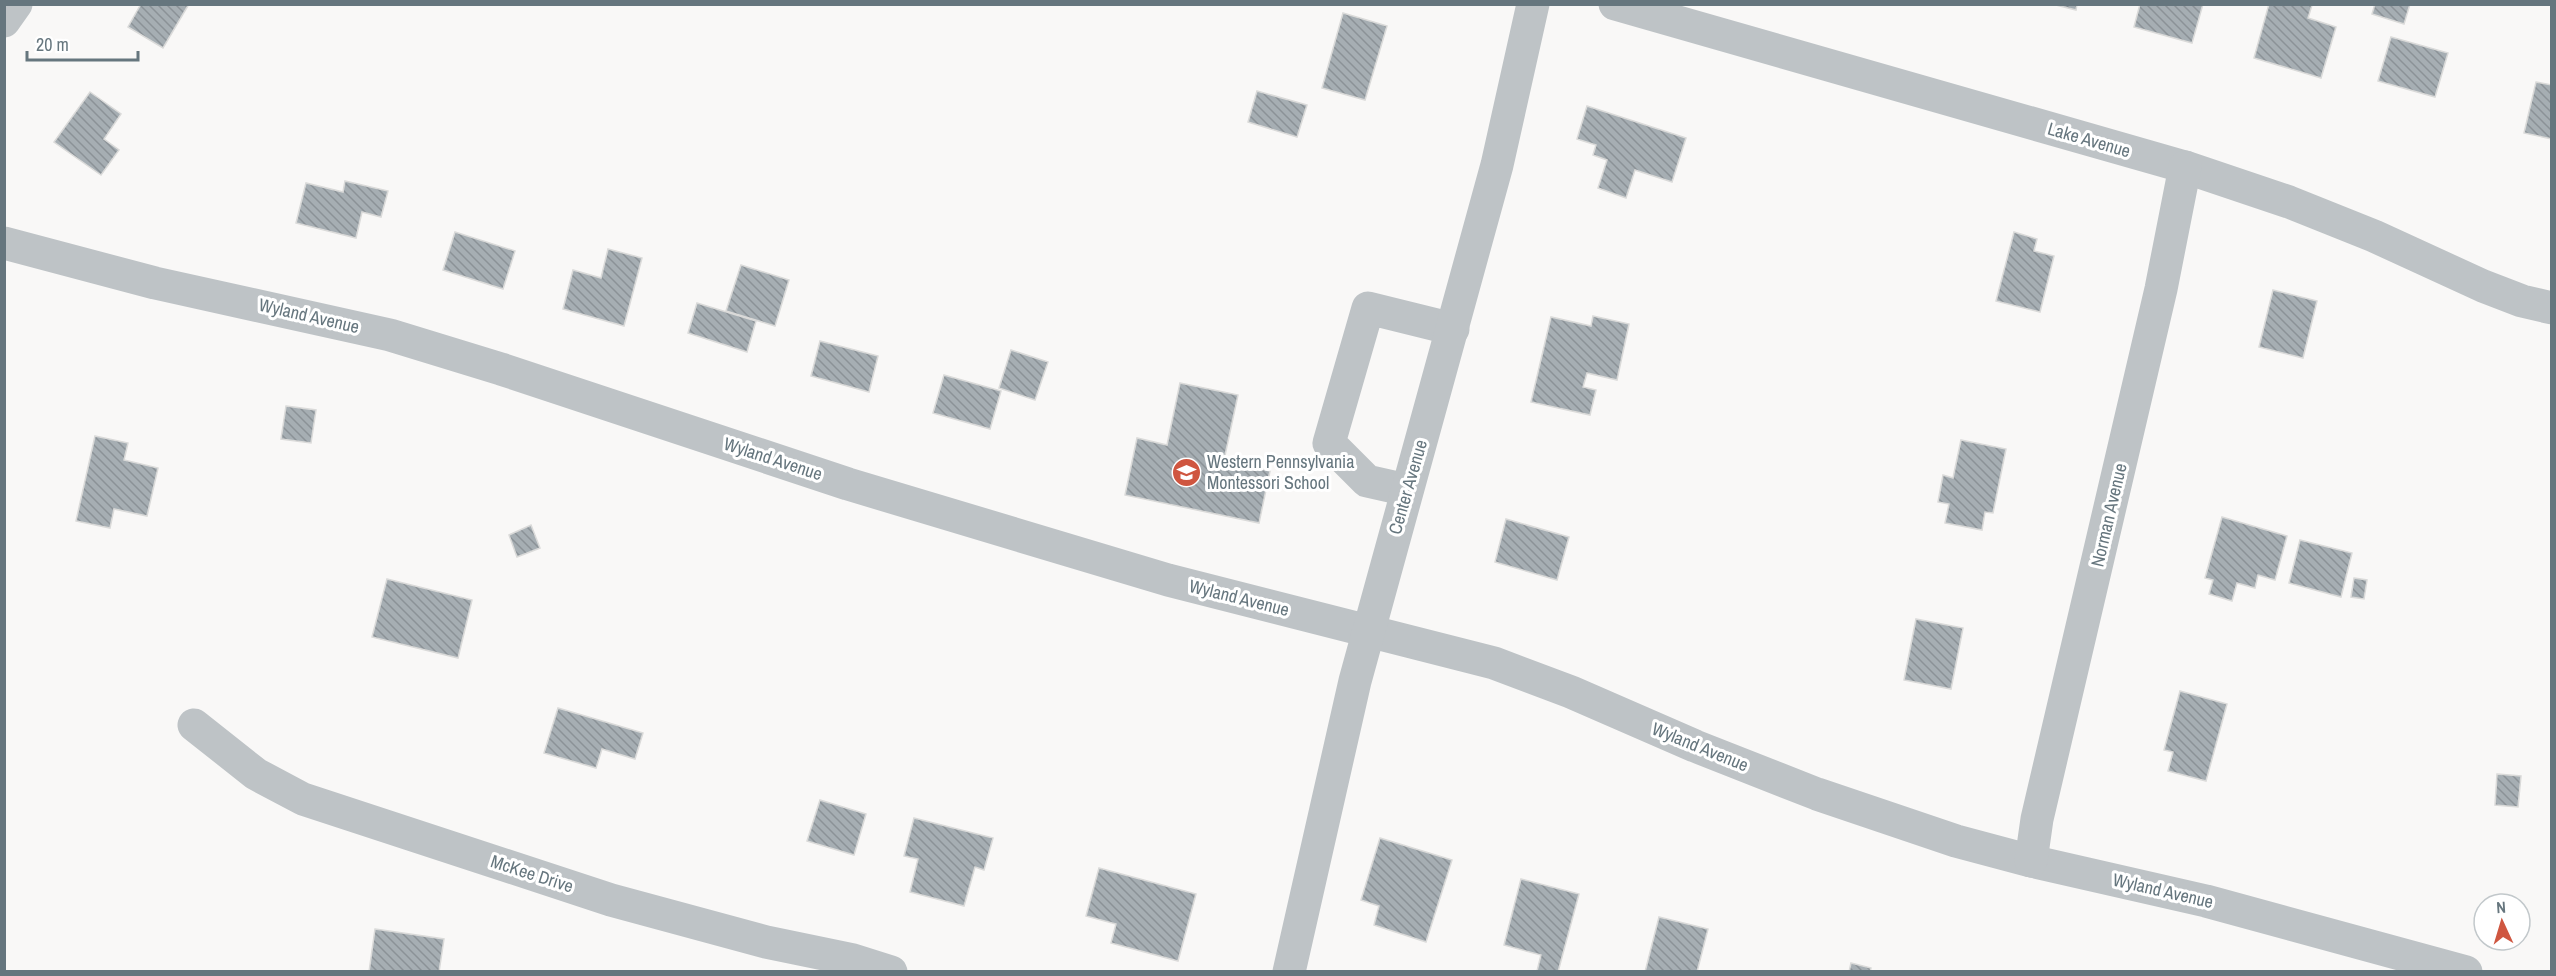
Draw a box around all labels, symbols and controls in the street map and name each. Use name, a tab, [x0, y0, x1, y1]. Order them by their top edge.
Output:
scale bar	[27, 24, 138, 62]
text: 20 m	[36, 32, 69, 57]
street label: Lake Avenue	[2045, 116, 2133, 163]
street label: Wyland Avenue	[257, 292, 362, 339]
street label: Wyland Avenue	[721, 431, 826, 486]
street label: Center Avenue	[1382, 437, 1433, 537]
place label: Western Pennsylvania Montessori School	[1207, 449, 1354, 495]
school or university icon: Western Pennsylvania Montessori School	[1170, 456, 1202, 488]
street label: Norman Avenue	[2084, 461, 2133, 569]
street label: Wyland Avenue	[1187, 573, 1292, 622]
street label: Wyland Avenue	[1648, 716, 1752, 777]
street label: McKee Drive	[488, 848, 577, 899]
street label: Wyland Avenue	[2111, 867, 2216, 914]
north arrow	[2472, 892, 2532, 952]
text: N	[2495, 896, 2506, 918]

